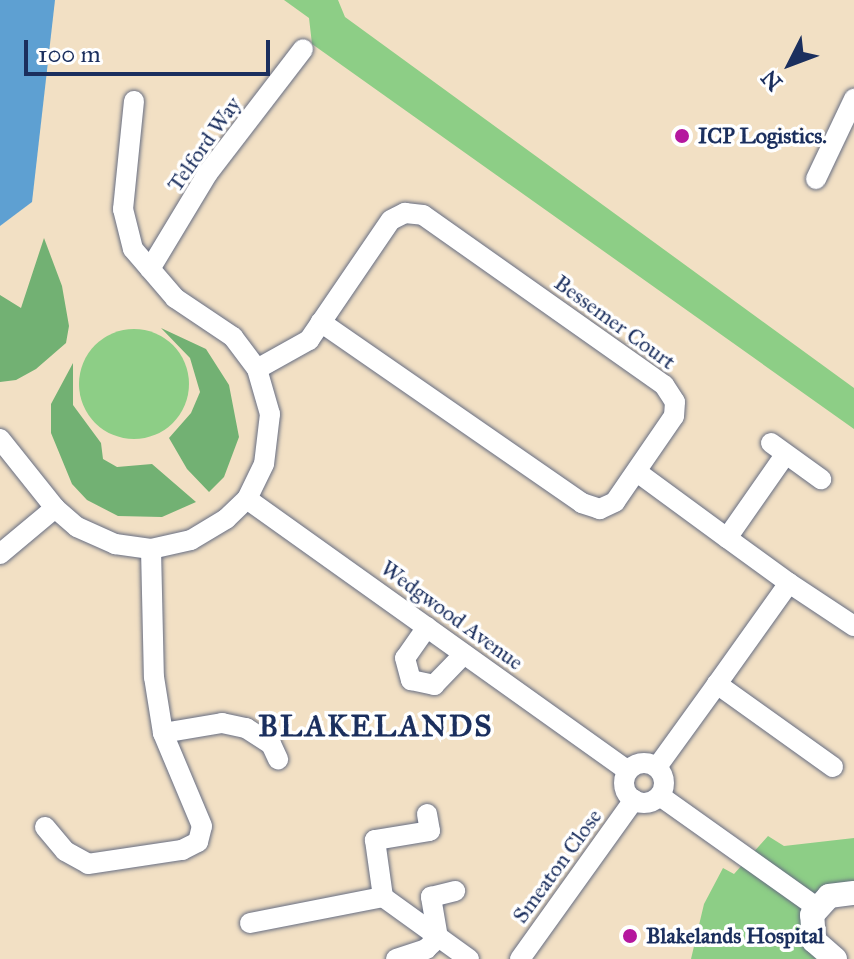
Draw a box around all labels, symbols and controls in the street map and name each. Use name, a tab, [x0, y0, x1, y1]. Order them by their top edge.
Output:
scale bar	[28, 24, 274, 74]
north arrow	[750, 24, 830, 104]
text: 100 m	[38, 39, 101, 69]
text: N	[756, 64, 788, 96]
street label: Telford Way	[162, 91, 246, 197]
place label: ICP Logistics.	[698, 123, 827, 149]
marker: ICP Logistics.	[673, 127, 691, 145]
street label: Bessemer Court	[549, 269, 681, 375]
street label: Wedgwood Avenue	[376, 555, 528, 675]
district label: BLAKELANDS	[258, 708, 494, 744]
street label: Smeaton Close	[507, 804, 607, 928]
place label: Blakelands Hospital	[646, 923, 824, 949]
marker: Blakelands Hospital	[621, 927, 639, 945]

